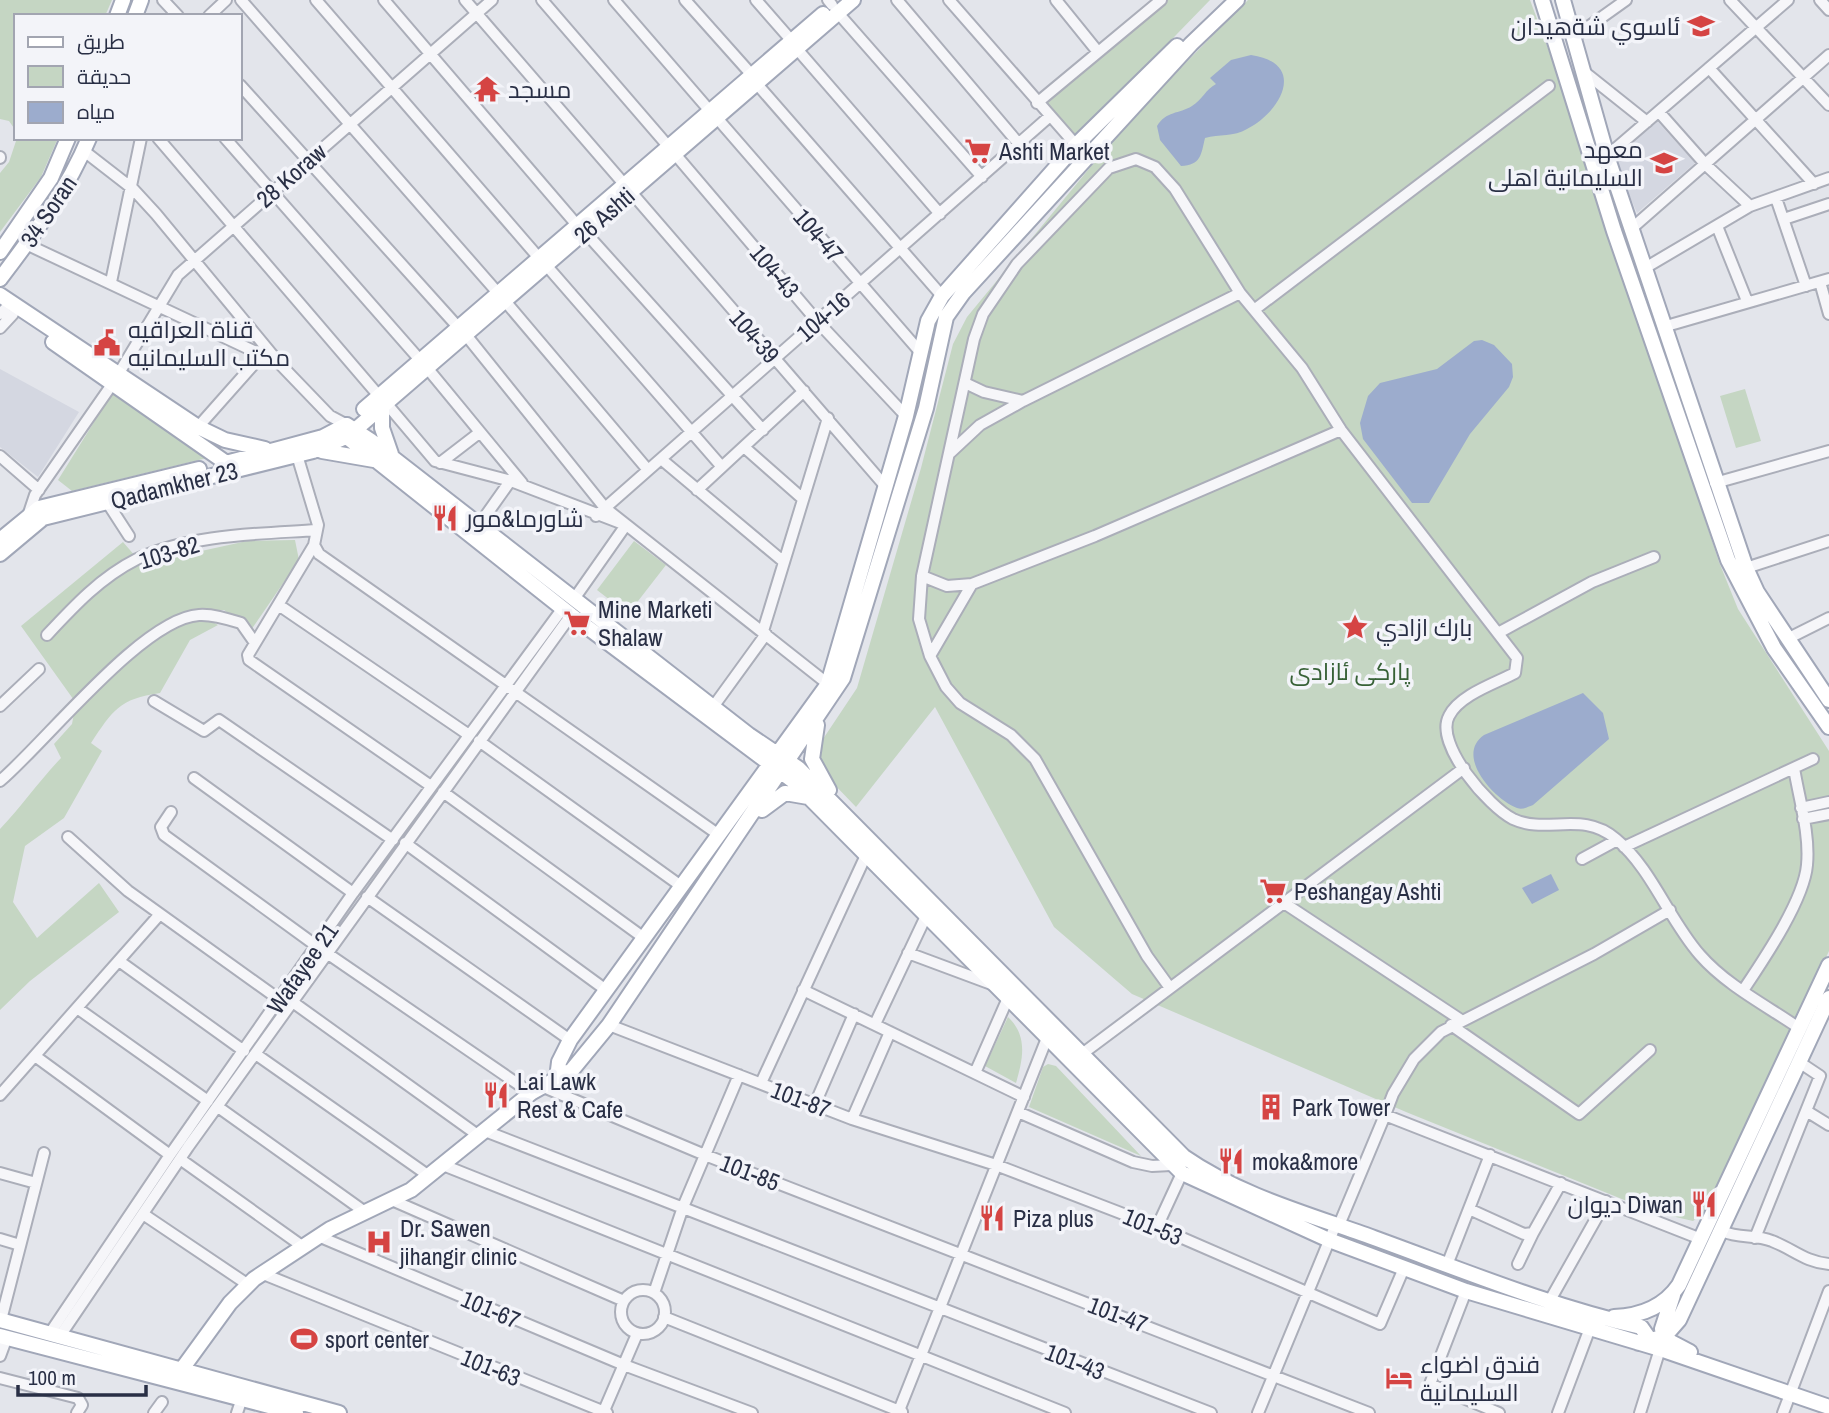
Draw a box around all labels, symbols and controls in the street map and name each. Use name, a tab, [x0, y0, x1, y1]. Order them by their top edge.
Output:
place label: ئاسوي شةهيدان	[1511, 10, 1680, 45]
school or university icon: ئاسوي شةهيدان	[1686, 11, 1716, 41]
legend	[14, 14, 242, 140]
text: طريق	[77, 27, 125, 56]
text: حديقة	[77, 62, 131, 91]
place label: مسجد	[508, 73, 571, 105]
temple icon: مسجد	[472, 74, 502, 104]
text: مياه	[77, 97, 115, 126]
place label: معهد السلیمانیة اهلى	[1488, 133, 1643, 193]
street label: 28 Koraw	[249, 135, 333, 214]
place label: Ashti Market	[998, 135, 1110, 167]
supermarket icon: Ashti Market	[963, 136, 993, 166]
school or university icon: معهد السلیمانیة اهلى	[1649, 148, 1679, 178]
street label: 34 Soran	[12, 169, 84, 253]
street label: 26 Ashti	[567, 180, 641, 250]
street label: 104-47	[787, 201, 851, 269]
street label: 104-43	[743, 237, 807, 305]
street label: 104-16	[789, 284, 857, 348]
street label: 104-39	[723, 302, 787, 370]
place label: قناة العراقيه مكتب السليمانيه	[128, 313, 290, 373]
public building icon: قناة العراقيه مكتب السليمانيه	[92, 328, 122, 358]
street label: Qadamkher 23	[107, 454, 241, 516]
place label: شاورما&مور	[464, 502, 584, 534]
restaurant icon: شاورما&مور	[430, 503, 460, 533]
street label: 103-82	[135, 528, 203, 576]
place label: Mine Marketi Shalaw	[598, 593, 713, 653]
supermarket icon: Mine Marketi Shalaw	[562, 608, 592, 638]
place label: بارك ازادي	[1376, 611, 1472, 646]
place icon: بارك ازادي	[1340, 612, 1370, 642]
park label: پارکی ئازادی	[1290, 655, 1411, 688]
place label: Peshangay Ashti	[1294, 875, 1442, 907]
supermarket icon: Peshangay Ashti	[1258, 876, 1288, 906]
street label: Wafayee 21	[259, 916, 345, 1020]
place label: Lai Lawk Rest & Cafe	[517, 1065, 623, 1125]
street label: 101-87	[767, 1073, 835, 1125]
restaurant icon: Lai Lawk Rest & Cafe	[481, 1080, 511, 1110]
place label: Park Tower	[1292, 1091, 1391, 1123]
building icon: Park Tower	[1256, 1092, 1286, 1122]
place label: moka&more	[1252, 1145, 1358, 1177]
street label: 101-85	[716, 1146, 784, 1198]
restaurant icon: moka&more	[1216, 1146, 1246, 1176]
place label: دیوان Diwan	[1567, 1188, 1683, 1220]
restaurant icon: دیوان Diwan	[1689, 1189, 1719, 1219]
street label: 101-53	[1119, 1200, 1187, 1252]
place label: Piza plus	[1013, 1202, 1094, 1234]
restaurant icon: Piza plus	[977, 1203, 1007, 1233]
place label: Dr. Sawen jihangir clinic	[399, 1212, 517, 1272]
hospital icon: Dr. Sawen jihangir clinic	[364, 1227, 394, 1257]
street label: 101-67	[457, 1282, 525, 1336]
street label: 101-47	[1084, 1288, 1152, 1340]
place label: sport center	[325, 1323, 429, 1355]
sports icon: sport center	[289, 1324, 319, 1354]
street label: 101-43	[1041, 1335, 1109, 1387]
street label: 101-63	[457, 1341, 525, 1393]
place label: فندق اضواء السليمانية	[1420, 1348, 1540, 1408]
scale bar	[18, 1354, 145, 1398]
text: 100 m	[28, 1363, 76, 1392]
hotel icon: فندق اضواء السليمانية	[1384, 1363, 1414, 1393]

